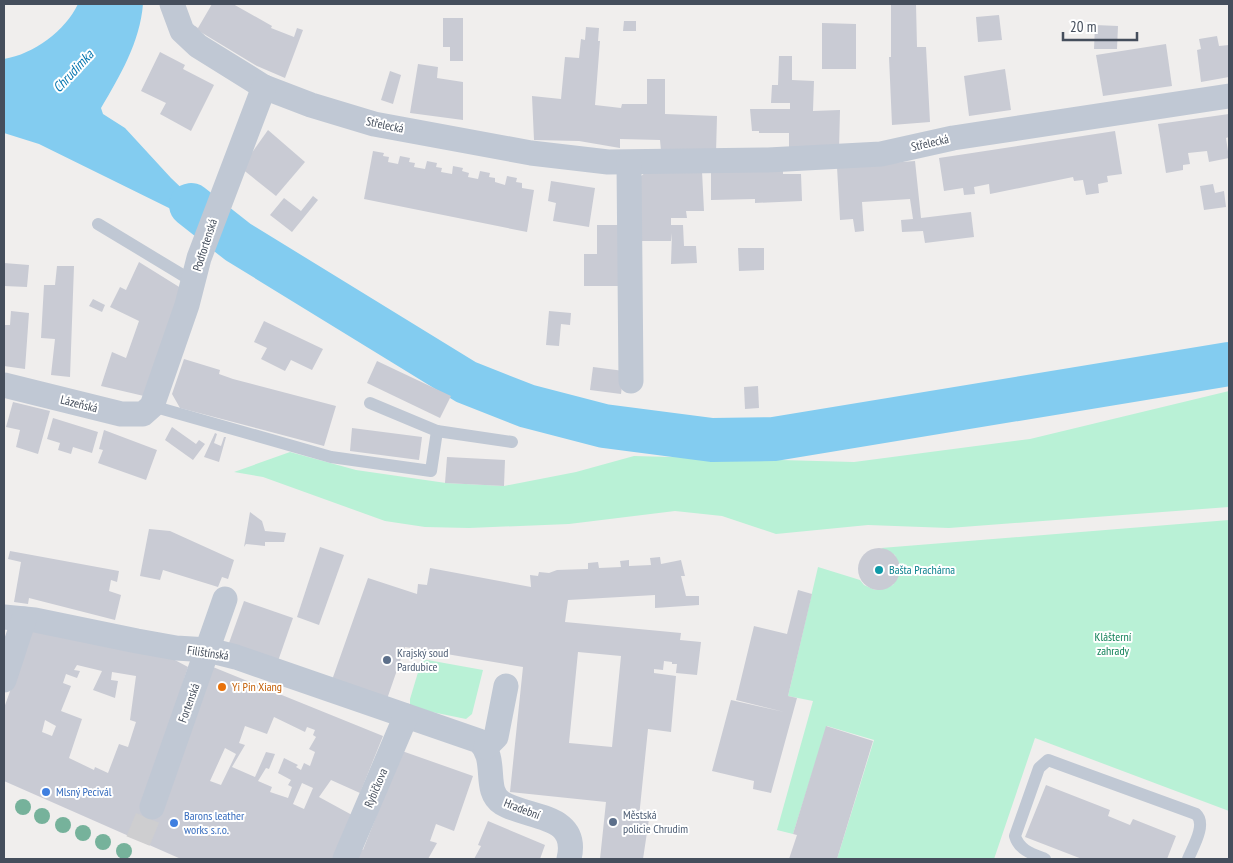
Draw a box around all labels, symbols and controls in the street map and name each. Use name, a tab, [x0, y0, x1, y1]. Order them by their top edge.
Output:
scale bar	[1063, 10, 1137, 42]
text: 20 m	[1070, 17, 1096, 36]
water label: Chrudimka	[49, 45, 98, 96]
street label: Střelecká	[365, 113, 405, 136]
street label: Střelecká	[910, 131, 950, 154]
street label: Podfortenská	[189, 217, 220, 273]
street label: Lázeňská	[59, 392, 99, 415]
place label: Bašta Prachárna	[889, 562, 955, 577]
marker: Bašta Prachárna	[873, 564, 885, 576]
park label: Klášterní zahrady	[1095, 629, 1132, 658]
street label: Filištínská	[186, 642, 230, 663]
place label: Krajský soud Pardubice	[397, 645, 448, 674]
marker: Krajský soud Pardubice	[381, 654, 393, 666]
place label: Yi Pin Xiang	[232, 679, 282, 694]
street label: Fortenská	[175, 681, 203, 725]
marker: Yi Pin Xiang	[216, 681, 228, 693]
street label: Rybičkova	[361, 766, 391, 810]
place label: Mlsný Pecivál	[56, 784, 112, 799]
marker: Mlsný Pecivál	[40, 786, 52, 798]
street label: Hradební	[502, 795, 543, 822]
place label: Městská policie Chrudim	[623, 807, 688, 836]
place label: Barons leather works s.r.o.	[184, 808, 245, 837]
marker: Městská policie Chrudim	[607, 816, 619, 828]
marker: Barons leather works s.r.o.	[168, 817, 180, 829]

